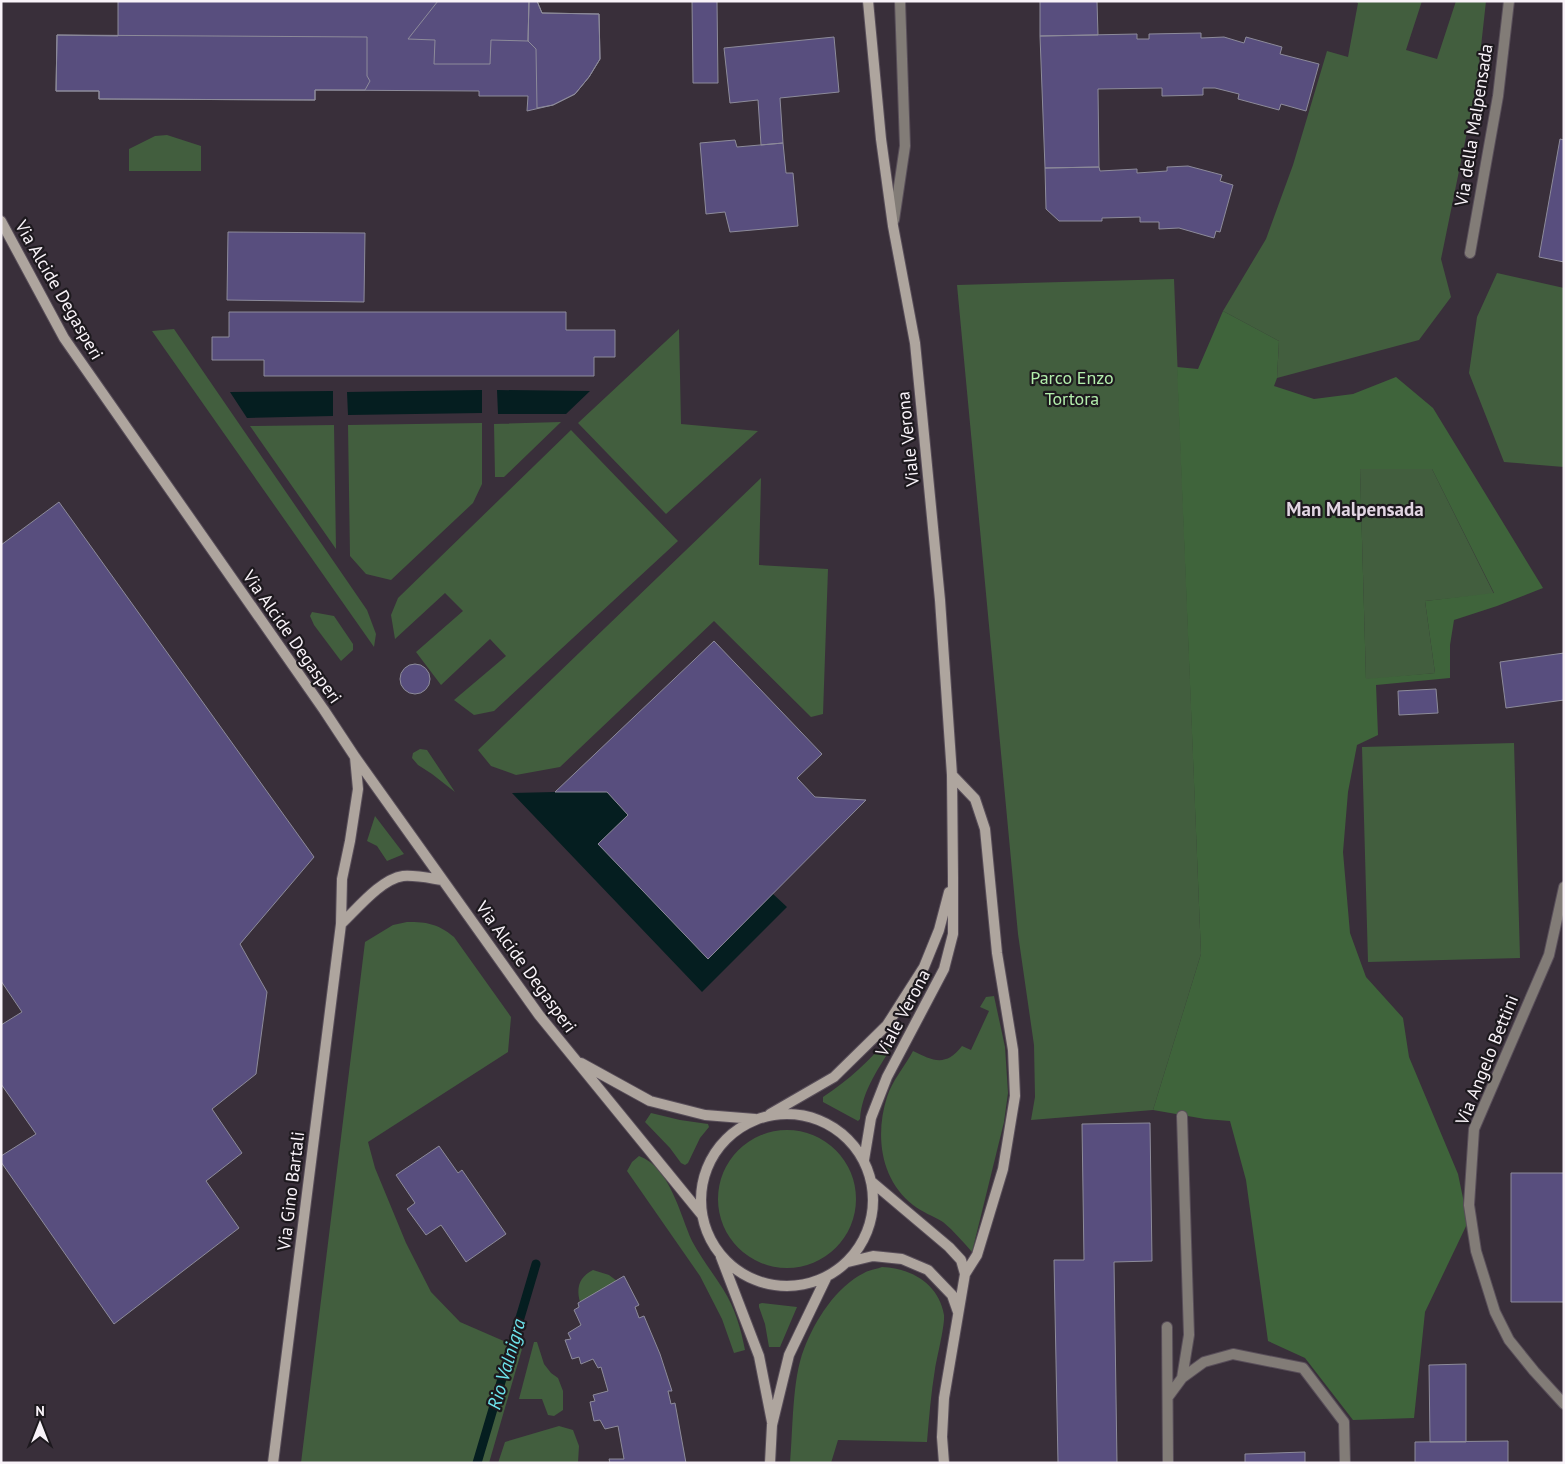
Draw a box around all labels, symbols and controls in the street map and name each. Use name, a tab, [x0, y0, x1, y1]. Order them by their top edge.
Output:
street label: Via della Malpensada	[1449, 42, 1498, 209]
street label: Via Alcide Degasperi	[10, 215, 109, 364]
park label: Parco Enzo Tortora	[1030, 366, 1114, 410]
street label: Viale Verona	[891, 390, 924, 489]
district label: Man Malpensada	[1286, 497, 1424, 521]
street label: Via Alcide Degasperi	[237, 565, 347, 708]
street label: Via Alcide Degasperi	[470, 896, 582, 1037]
street label: Viale Verona	[870, 965, 935, 1061]
street label: Via Angelo Bettini	[1450, 991, 1523, 1129]
street label: Via Gino Bartali	[272, 1130, 309, 1253]
water label: Rio Valnigra	[482, 1315, 531, 1412]
north arrow	[15, 1399, 65, 1449]
text: N	[35, 1402, 45, 1420]

